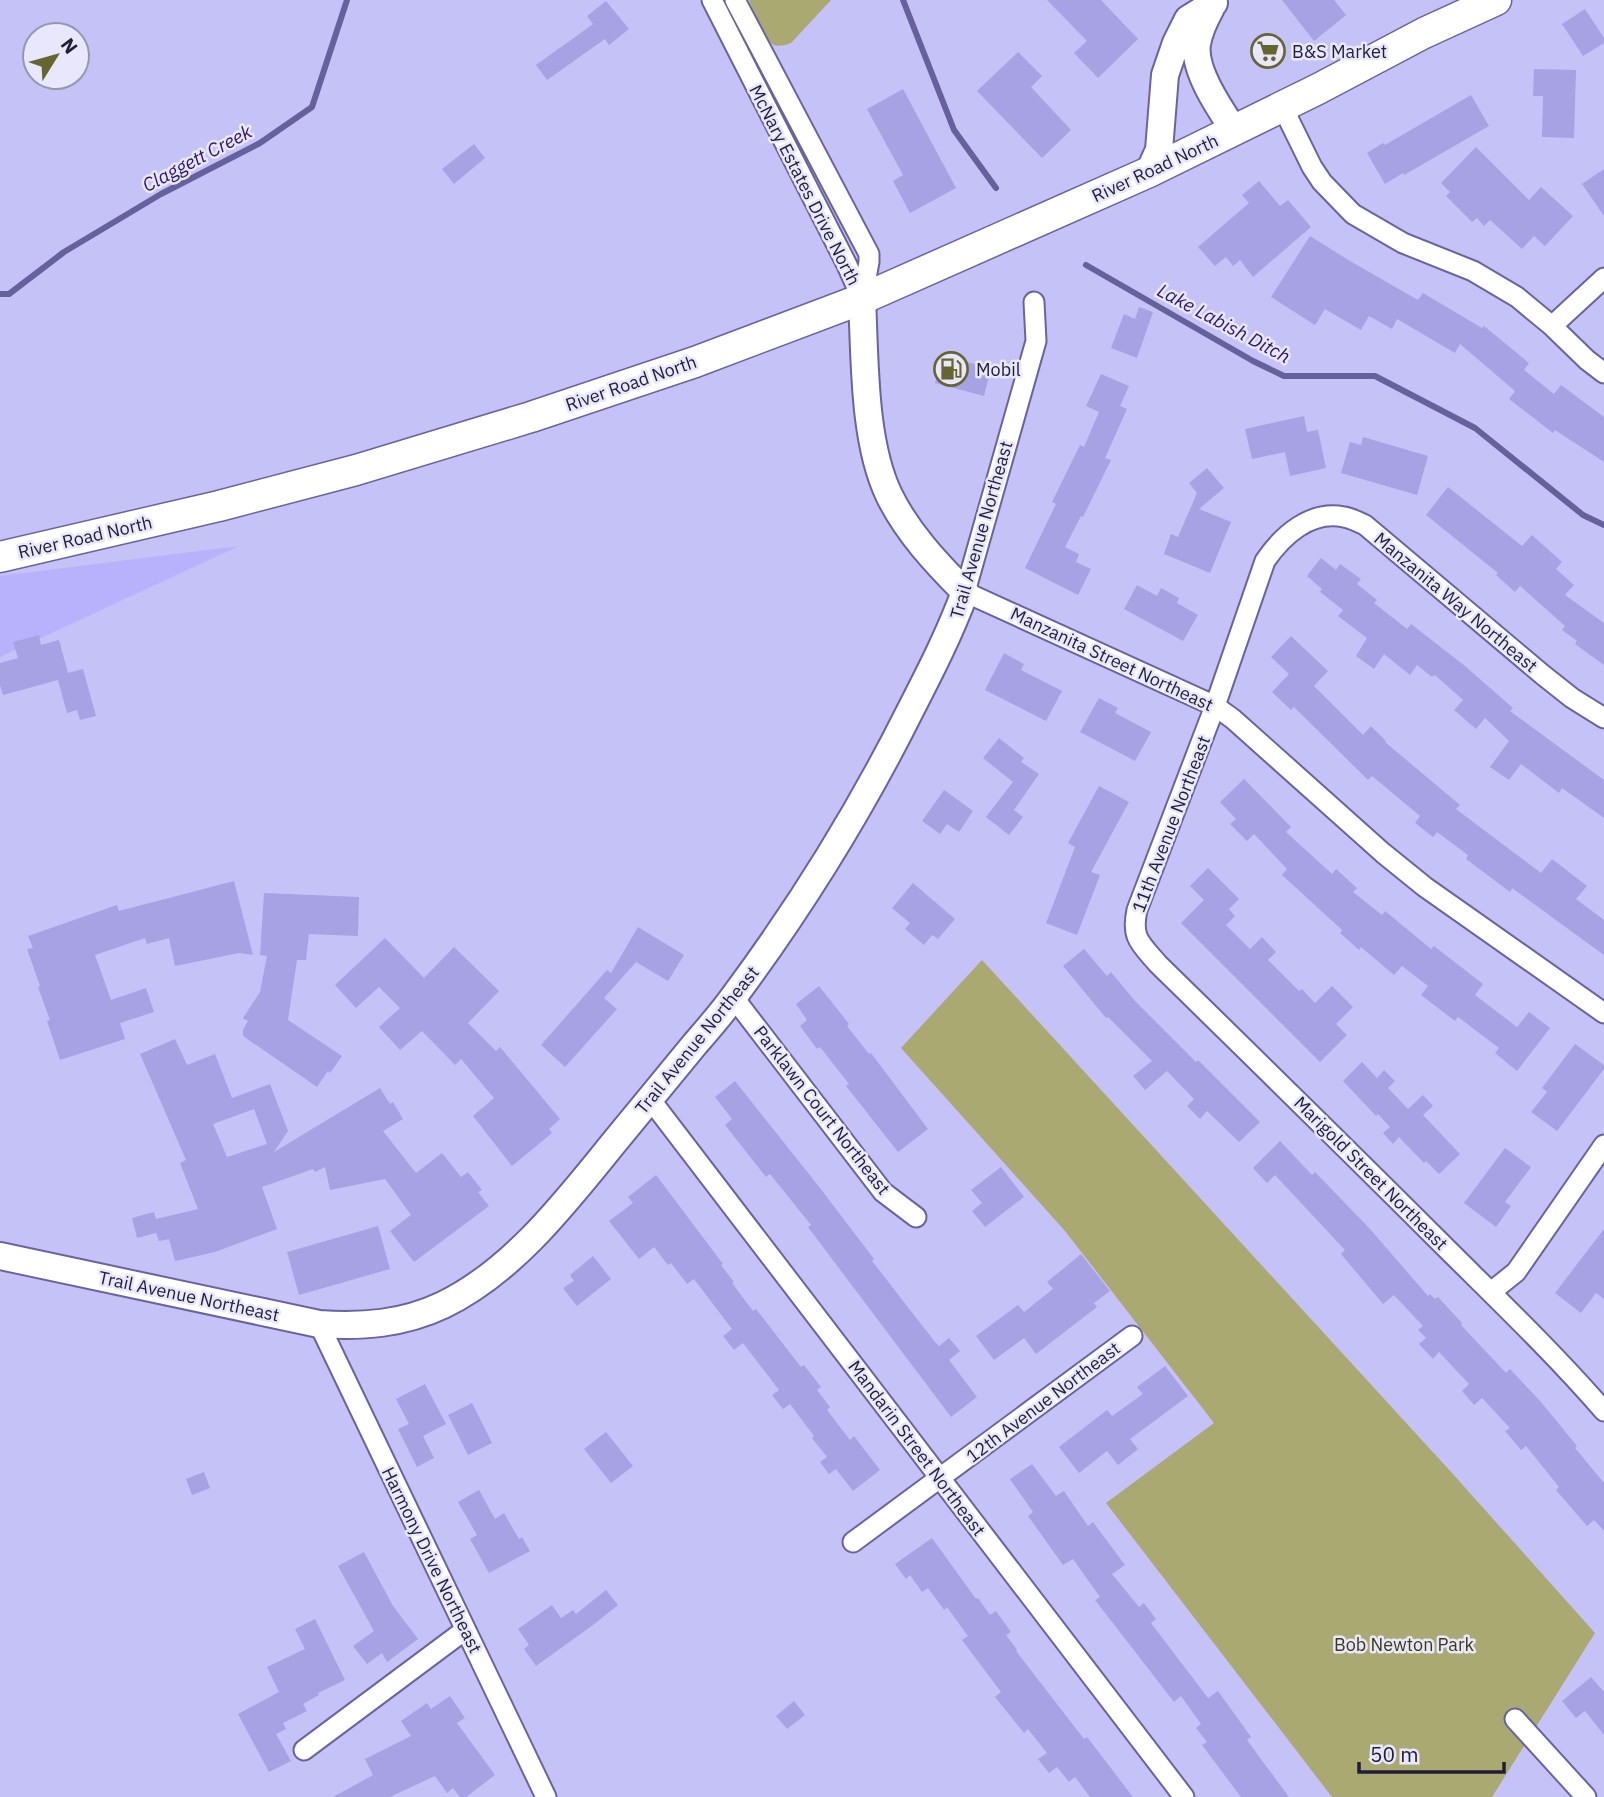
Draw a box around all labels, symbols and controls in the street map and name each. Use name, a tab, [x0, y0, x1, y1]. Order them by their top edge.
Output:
north arrow	[21, 21, 91, 91]
supermarket icon: B&S Market	[1249, 32, 1287, 70]
text: N	[56, 33, 83, 58]
place label: B&S Market	[1292, 40, 1387, 63]
street label: McNary Estates Drive North	[744, 81, 866, 289]
water label: Claggett Creek	[138, 119, 257, 197]
street label: River Road North	[1088, 129, 1222, 207]
water label: Lake Labish Ditch	[1153, 278, 1295, 368]
street label: River Road North	[562, 350, 700, 416]
fuel station icon: Mobil	[932, 350, 970, 388]
place label: Mobil	[976, 358, 1021, 381]
street label: Trail Avenue Northeast	[945, 438, 1017, 622]
street label: River Road North	[16, 510, 154, 564]
street label: Manzanita Way Northeast	[1370, 527, 1542, 677]
street label: Manzanita Street Northeast	[1007, 602, 1217, 716]
street label: 11th Avenue Northeast	[1127, 732, 1215, 916]
street label: Trail Avenue Northeast	[630, 961, 764, 1119]
street label: Parklawn Court Northeast	[749, 1021, 895, 1199]
street label: Marigold Street Northeast	[1289, 1091, 1453, 1255]
street label: Trail Avenue Northeast	[97, 1266, 281, 1326]
street label: 12th Avenue Northeast	[961, 1336, 1125, 1468]
street label: Mandarin Street Northeast	[843, 1356, 991, 1540]
street label: Harmony Drive Northeast	[377, 1463, 487, 1657]
park label: Bob Newton Park	[1334, 1633, 1475, 1656]
scale bar	[1359, 1730, 1504, 1774]
text: 50 m	[1370, 1740, 1419, 1768]

